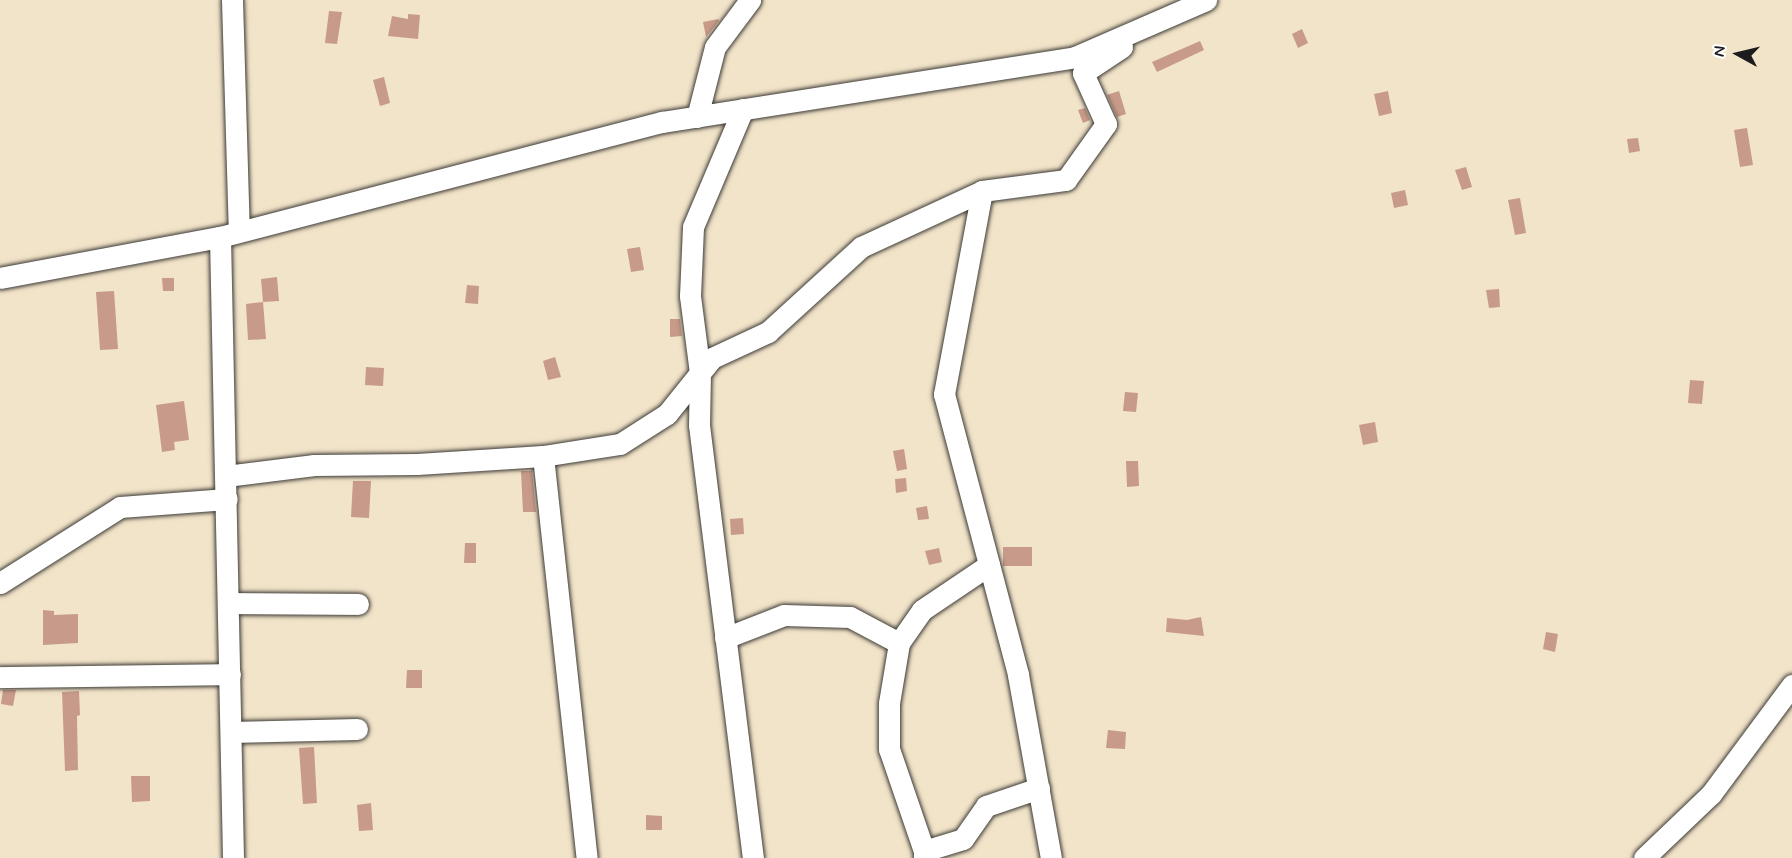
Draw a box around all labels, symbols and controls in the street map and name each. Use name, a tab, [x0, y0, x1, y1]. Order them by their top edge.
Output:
north arrow	[1708, 24, 1768, 84]
text: N	[1709, 45, 1731, 58]

